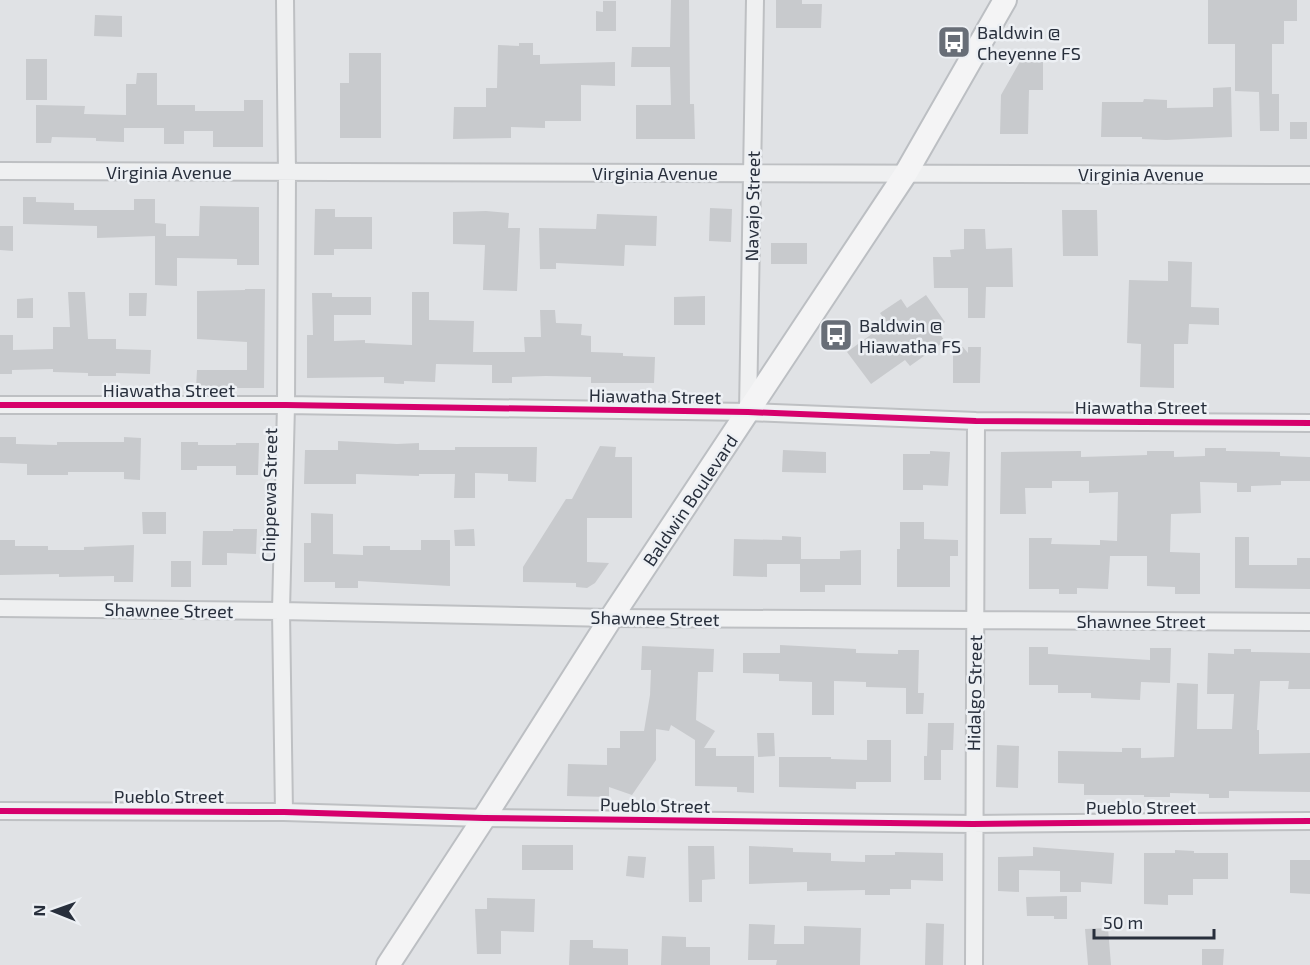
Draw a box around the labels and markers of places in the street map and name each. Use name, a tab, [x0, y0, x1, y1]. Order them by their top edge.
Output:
place label: Baldwin @ Cheyenne FS	[977, 21, 1081, 64]
bus stop icon: Baldwin @ Cheyenne FS	[936, 24, 972, 60]
place label: Baldwin @ Hiawatha FS	[859, 314, 961, 357]
bus stop icon: Baldwin @ Hiawatha FS	[818, 317, 854, 353]

